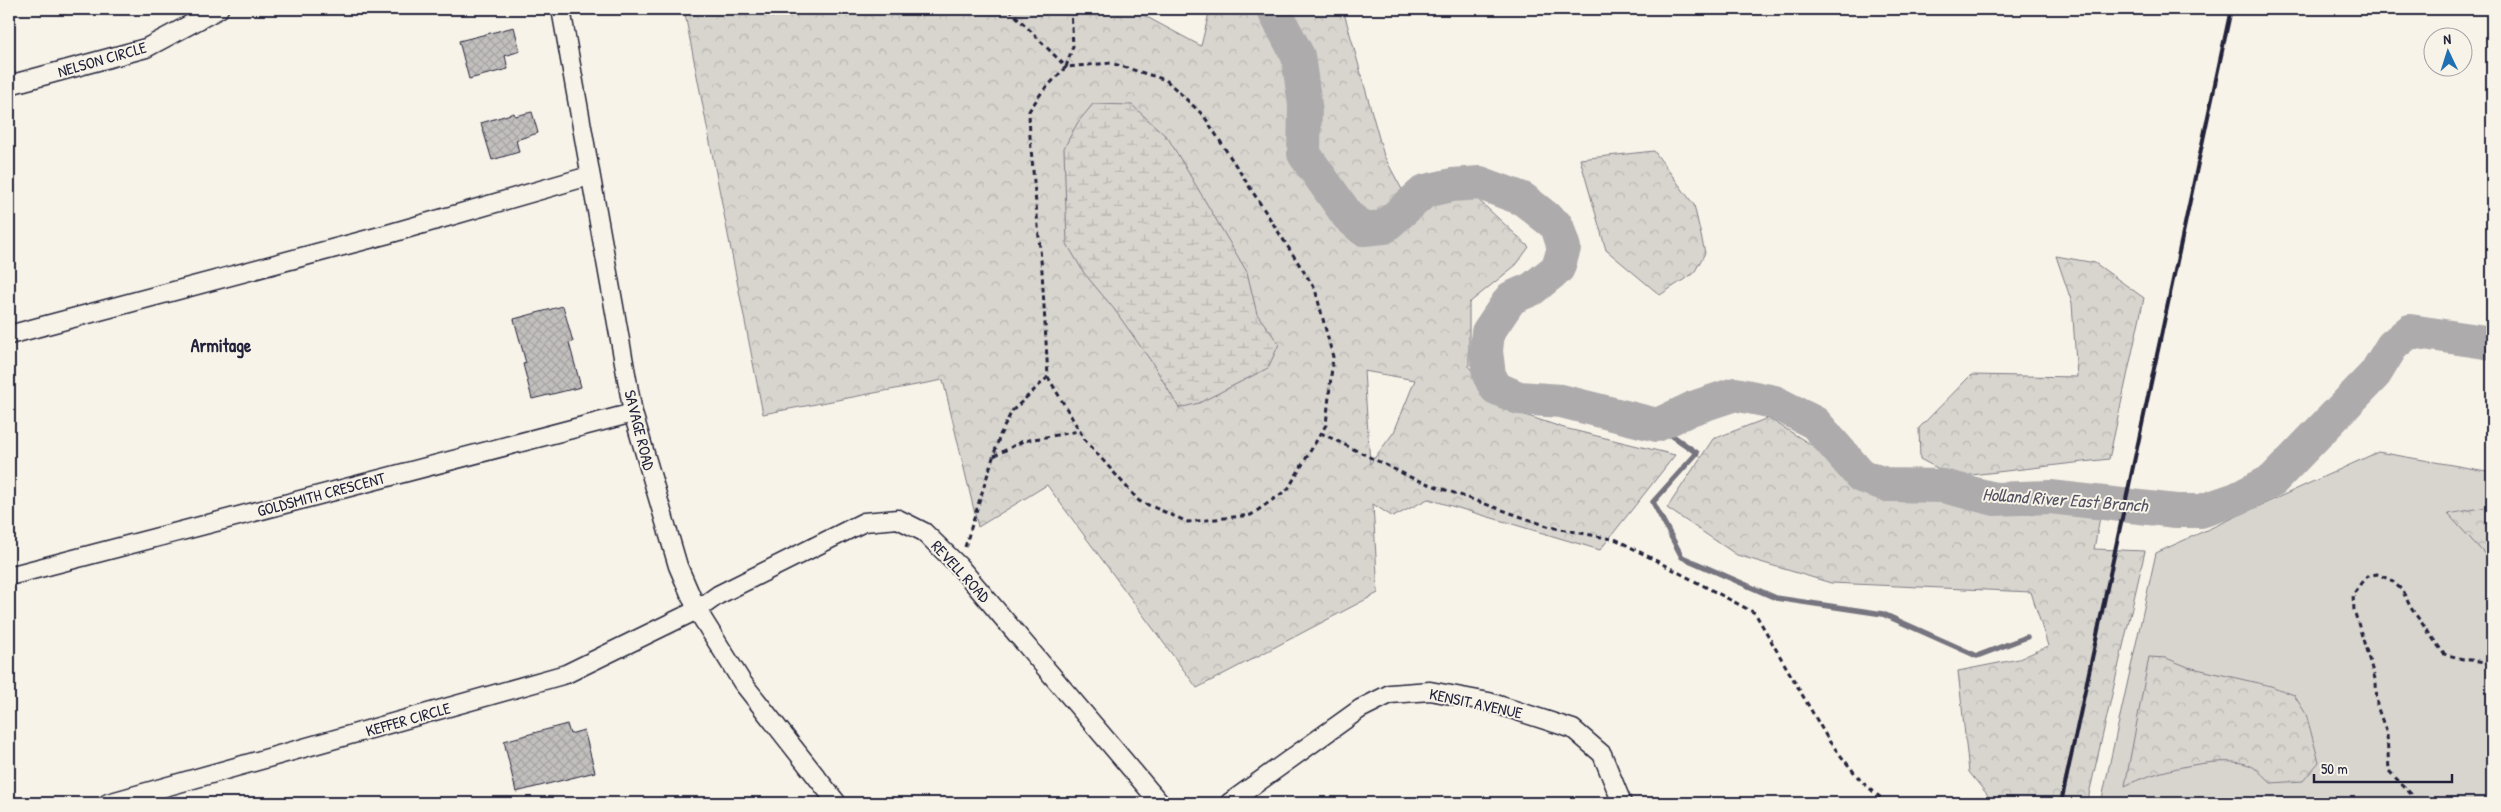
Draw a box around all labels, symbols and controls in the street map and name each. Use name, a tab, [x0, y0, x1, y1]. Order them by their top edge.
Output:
north arrow	[2424, 28, 2474, 78]
text: N	[2443, 29, 2452, 48]
street label: NELSON CIRCLE	[55, 36, 149, 82]
district label: Armitage	[191, 333, 252, 359]
street label: SAVAGE ROAD	[619, 388, 661, 473]
street label: GOLDSMITH CRESCENT	[255, 466, 388, 522]
water label: Holland River East Branch	[1982, 481, 2150, 518]
street label: REVELL ROAD	[927, 535, 996, 607]
street label: KENSIT AVENUE	[1428, 682, 1524, 724]
street label: KEFFER CIRCLE	[363, 696, 453, 742]
scale bar	[2314, 752, 2451, 784]
text: 50 m	[2321, 758, 2348, 779]

